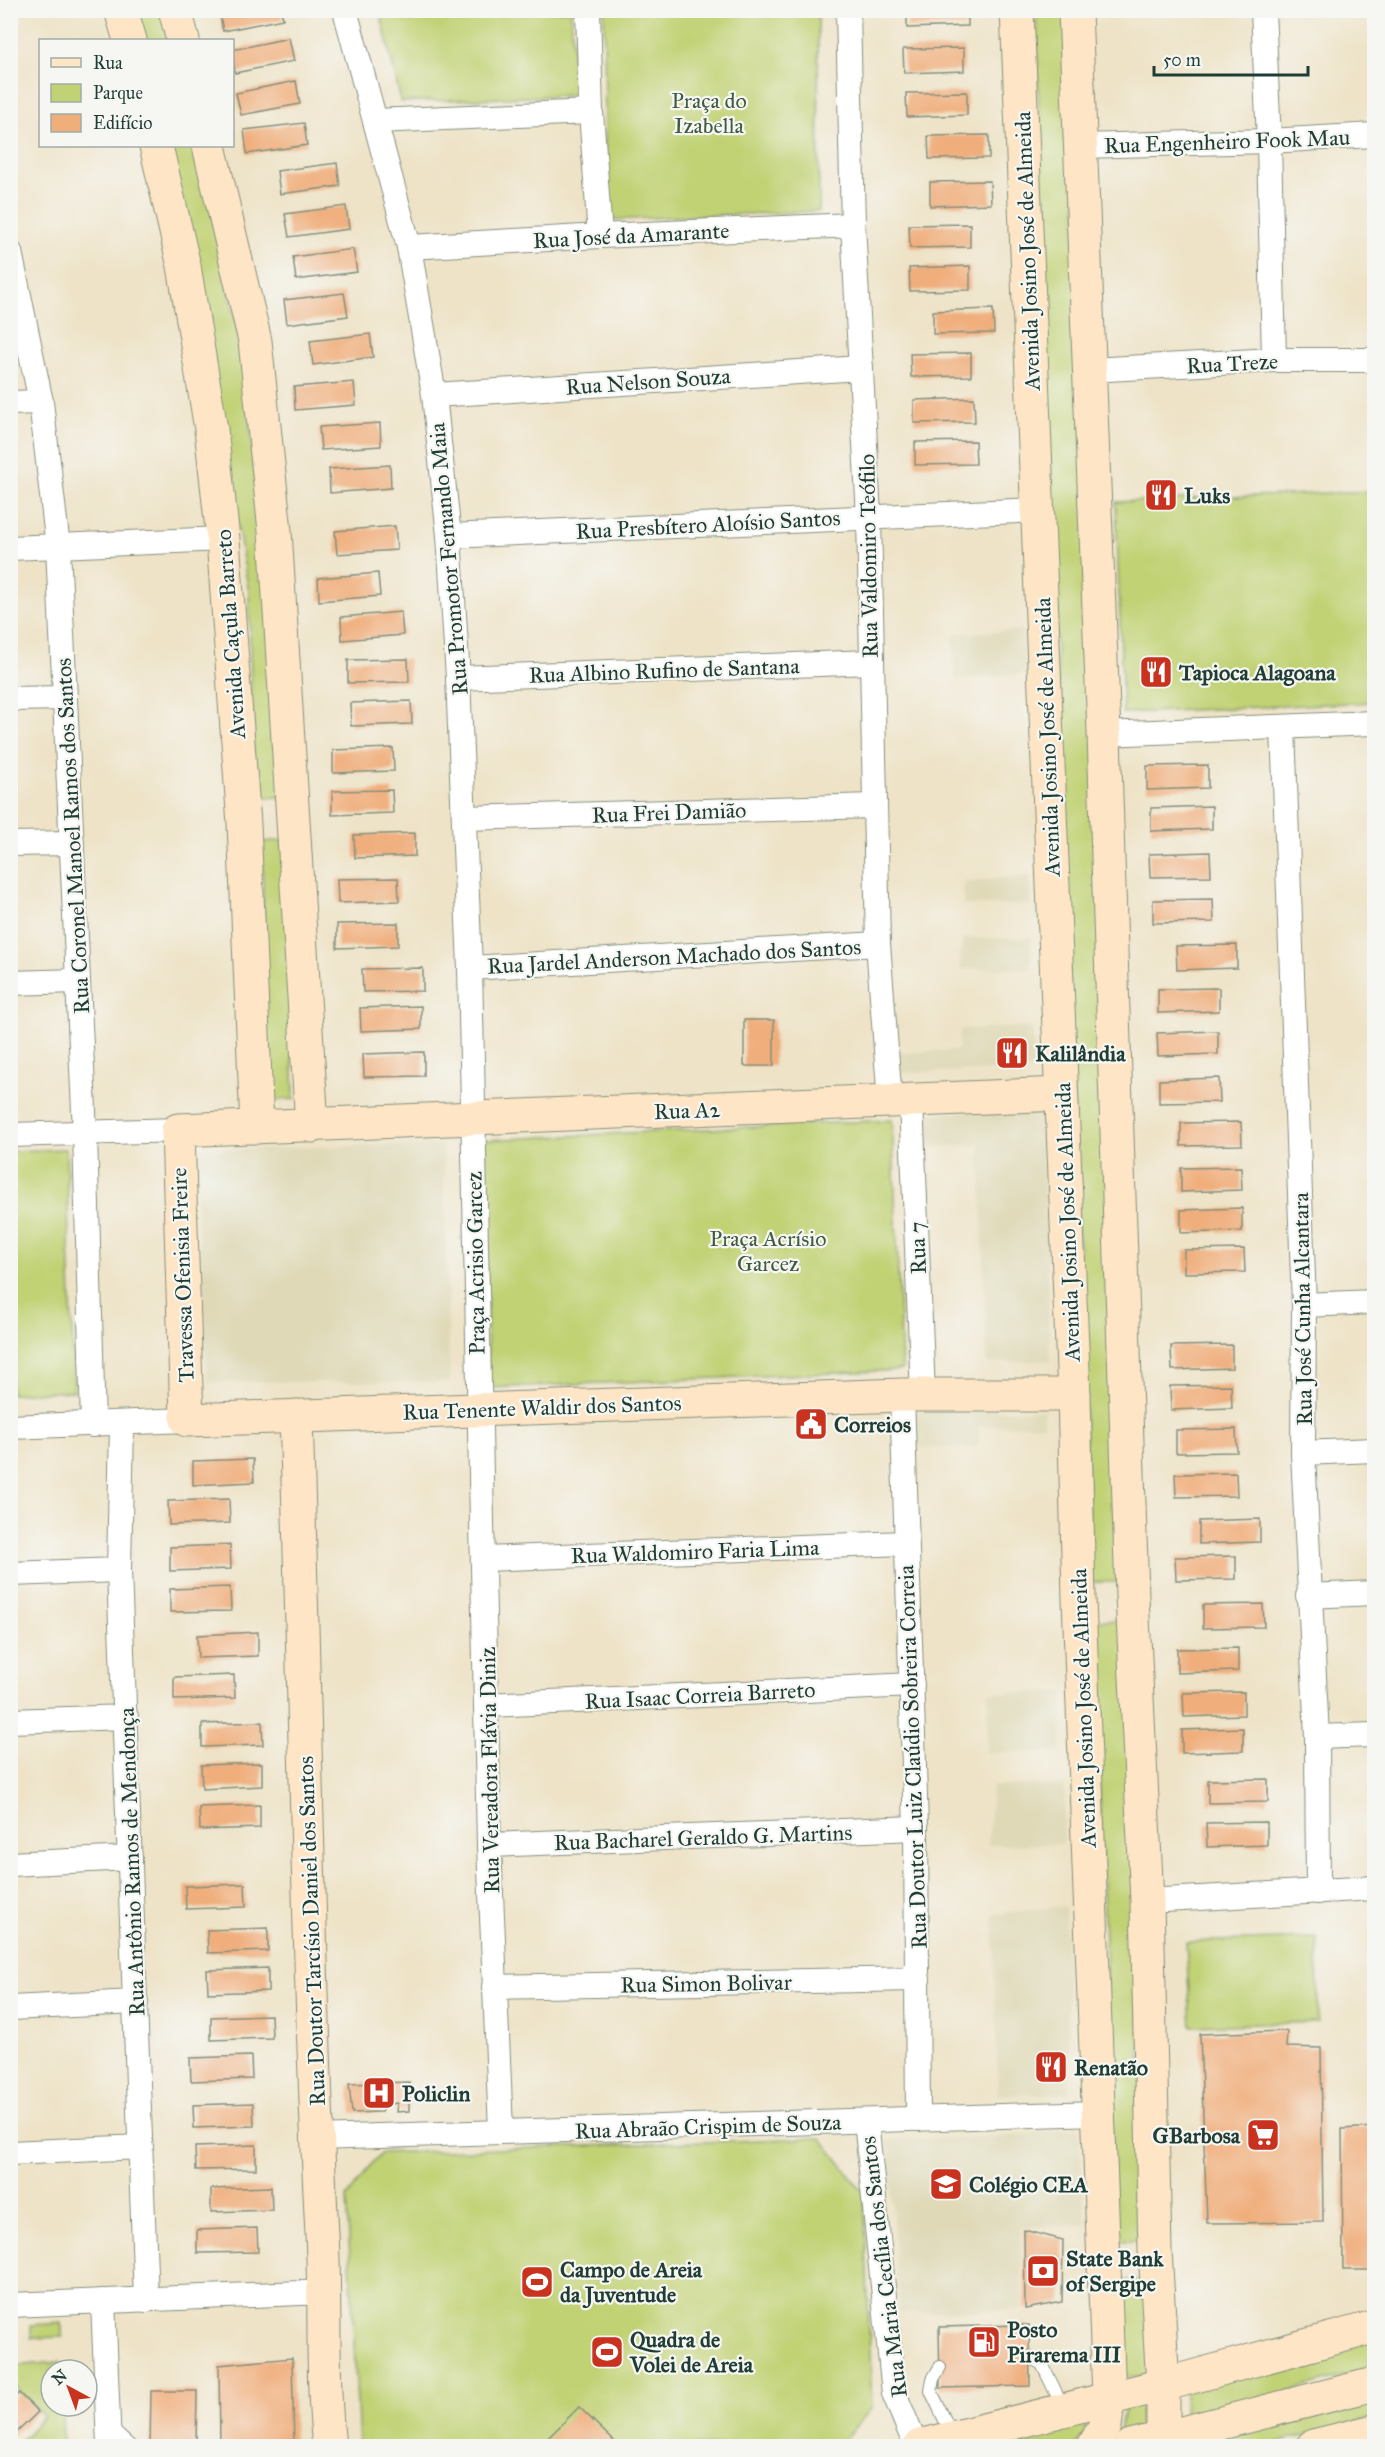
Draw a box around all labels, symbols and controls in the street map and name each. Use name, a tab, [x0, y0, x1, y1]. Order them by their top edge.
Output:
legend	[39, 39, 234, 147]
scale bar	[1154, 39, 1308, 77]
text: 50 m	[1163, 49, 1201, 71]
text: Rua	[93, 52, 123, 74]
text: Parque	[93, 82, 143, 105]
park label: Praça do Izabella	[671, 87, 747, 139]
street label: Avenida Josino José de Almeida	[1009, 110, 1046, 392]
text: Edifício	[93, 112, 152, 134]
street label: Rua Engenheiro Fook Mau	[1103, 124, 1351, 159]
street label: Rua José da Amarante	[532, 217, 730, 254]
street label: Rua Treze	[1185, 348, 1279, 379]
street label: Rua Nelson Souza	[565, 362, 732, 401]
street label: Rua Promotor Fernando Maia	[423, 421, 474, 696]
street label: Rua Valdomiro Teófilo	[853, 454, 884, 658]
restaurant icon: Luks	[1143, 477, 1179, 513]
place label: Luks	[1184, 482, 1230, 509]
street label: Rua Presbítero Aloísio Santos	[575, 504, 841, 545]
street label: Avenida Caçula Barreto	[210, 528, 251, 741]
street label: Avenida Josino José de Almeida	[1029, 596, 1066, 878]
street label: Rua Albino Rufino de Santana	[528, 652, 801, 689]
restaurant icon: Tapioca Alagoana	[1138, 654, 1174, 690]
street label: Rua Coronel Manoel Ramos dos Santos	[50, 657, 95, 1015]
place label: Tapioca Alagoana	[1178, 659, 1336, 686]
street label: Rua Frei Damião	[591, 796, 747, 829]
street label: Rua Jardel Anderson Machado dos Santos	[486, 933, 862, 980]
restaurant icon: Kalilândia	[994, 1035, 1030, 1071]
place label: Kalilândia	[1035, 1040, 1126, 1067]
street label: Avenida Josino José de Almeida	[1049, 1081, 1086, 1363]
street label: Rua A2	[653, 1096, 721, 1125]
street label: Travessa Ofenisia Freire	[165, 1167, 200, 1383]
street label: Praça Acrisio Garcez	[460, 1171, 491, 1355]
street label: Rua José Cunha Alcantara	[1287, 1191, 1318, 1426]
street label: Rua 7	[903, 1221, 932, 1275]
park label: Praça Acrísio Garcez	[710, 1225, 826, 1277]
street label: Rua Tenente Waldir dos Santos	[402, 1389, 682, 1426]
public building icon: Correios	[793, 1406, 829, 1442]
place label: Correios	[834, 1411, 911, 1438]
street label: Rua Waldomiro Faria Lima	[570, 1534, 820, 1569]
street label: Rua Doutor Luiz Claúdio Sobreira Correia	[892, 1564, 933, 1949]
street label: Avenida Josino José de Almeida	[1065, 1567, 1102, 1849]
street label: Rua Vereadora Flávia Diniz	[474, 1646, 505, 1894]
street label: Rua Isaac Correia Barreto	[584, 1676, 816, 1715]
street label: Rua Antônio Ramos de Mendonça	[113, 1706, 150, 2017]
street label: Rua Doutor Tarcísio Daniel dos Santos	[292, 1756, 331, 2106]
street label: Rua Bacharel Geraldo G. Martins	[553, 1819, 853, 1856]
street label: Rua Simon Bolivar	[620, 1968, 793, 1998]
restaurant icon: Renatão	[1033, 2049, 1069, 2085]
place label: Renatão	[1074, 2054, 1148, 2081]
hospital icon: Policlin	[361, 2075, 397, 2111]
place label: Policlin	[402, 2080, 470, 2107]
street label: Rua Abraão Crispim de Souza	[574, 2108, 843, 2145]
supermarket icon: GBarbosa	[1245, 2117, 1281, 2153]
place label: GBarbosa	[1153, 2122, 1241, 2149]
street label: Rua Maria Cecília dos Santos	[854, 2135, 913, 2399]
school or university icon: Colégio CEA	[928, 2166, 964, 2202]
place label: Colégio CEA	[969, 2171, 1088, 2198]
place label: State Bank of Sergipe	[1066, 2245, 1164, 2297]
bank icon: State Bank of Sergipe	[1025, 2253, 1061, 2289]
place label: Campo de Areia da Juventude	[560, 2256, 703, 2309]
sports icon: Campo de Areia da Juventude	[519, 2264, 555, 2300]
place label: Posto Pirarema III	[1007, 2316, 1122, 2368]
fuel station icon: Posto Pirarema III	[966, 2324, 1002, 2360]
place label: Quadra de Volei de Areia	[629, 2326, 754, 2378]
sports icon: Quadra de Volei de Areia	[589, 2334, 625, 2370]
north arrow	[39, 2358, 99, 2418]
text: N	[48, 2365, 71, 2389]

